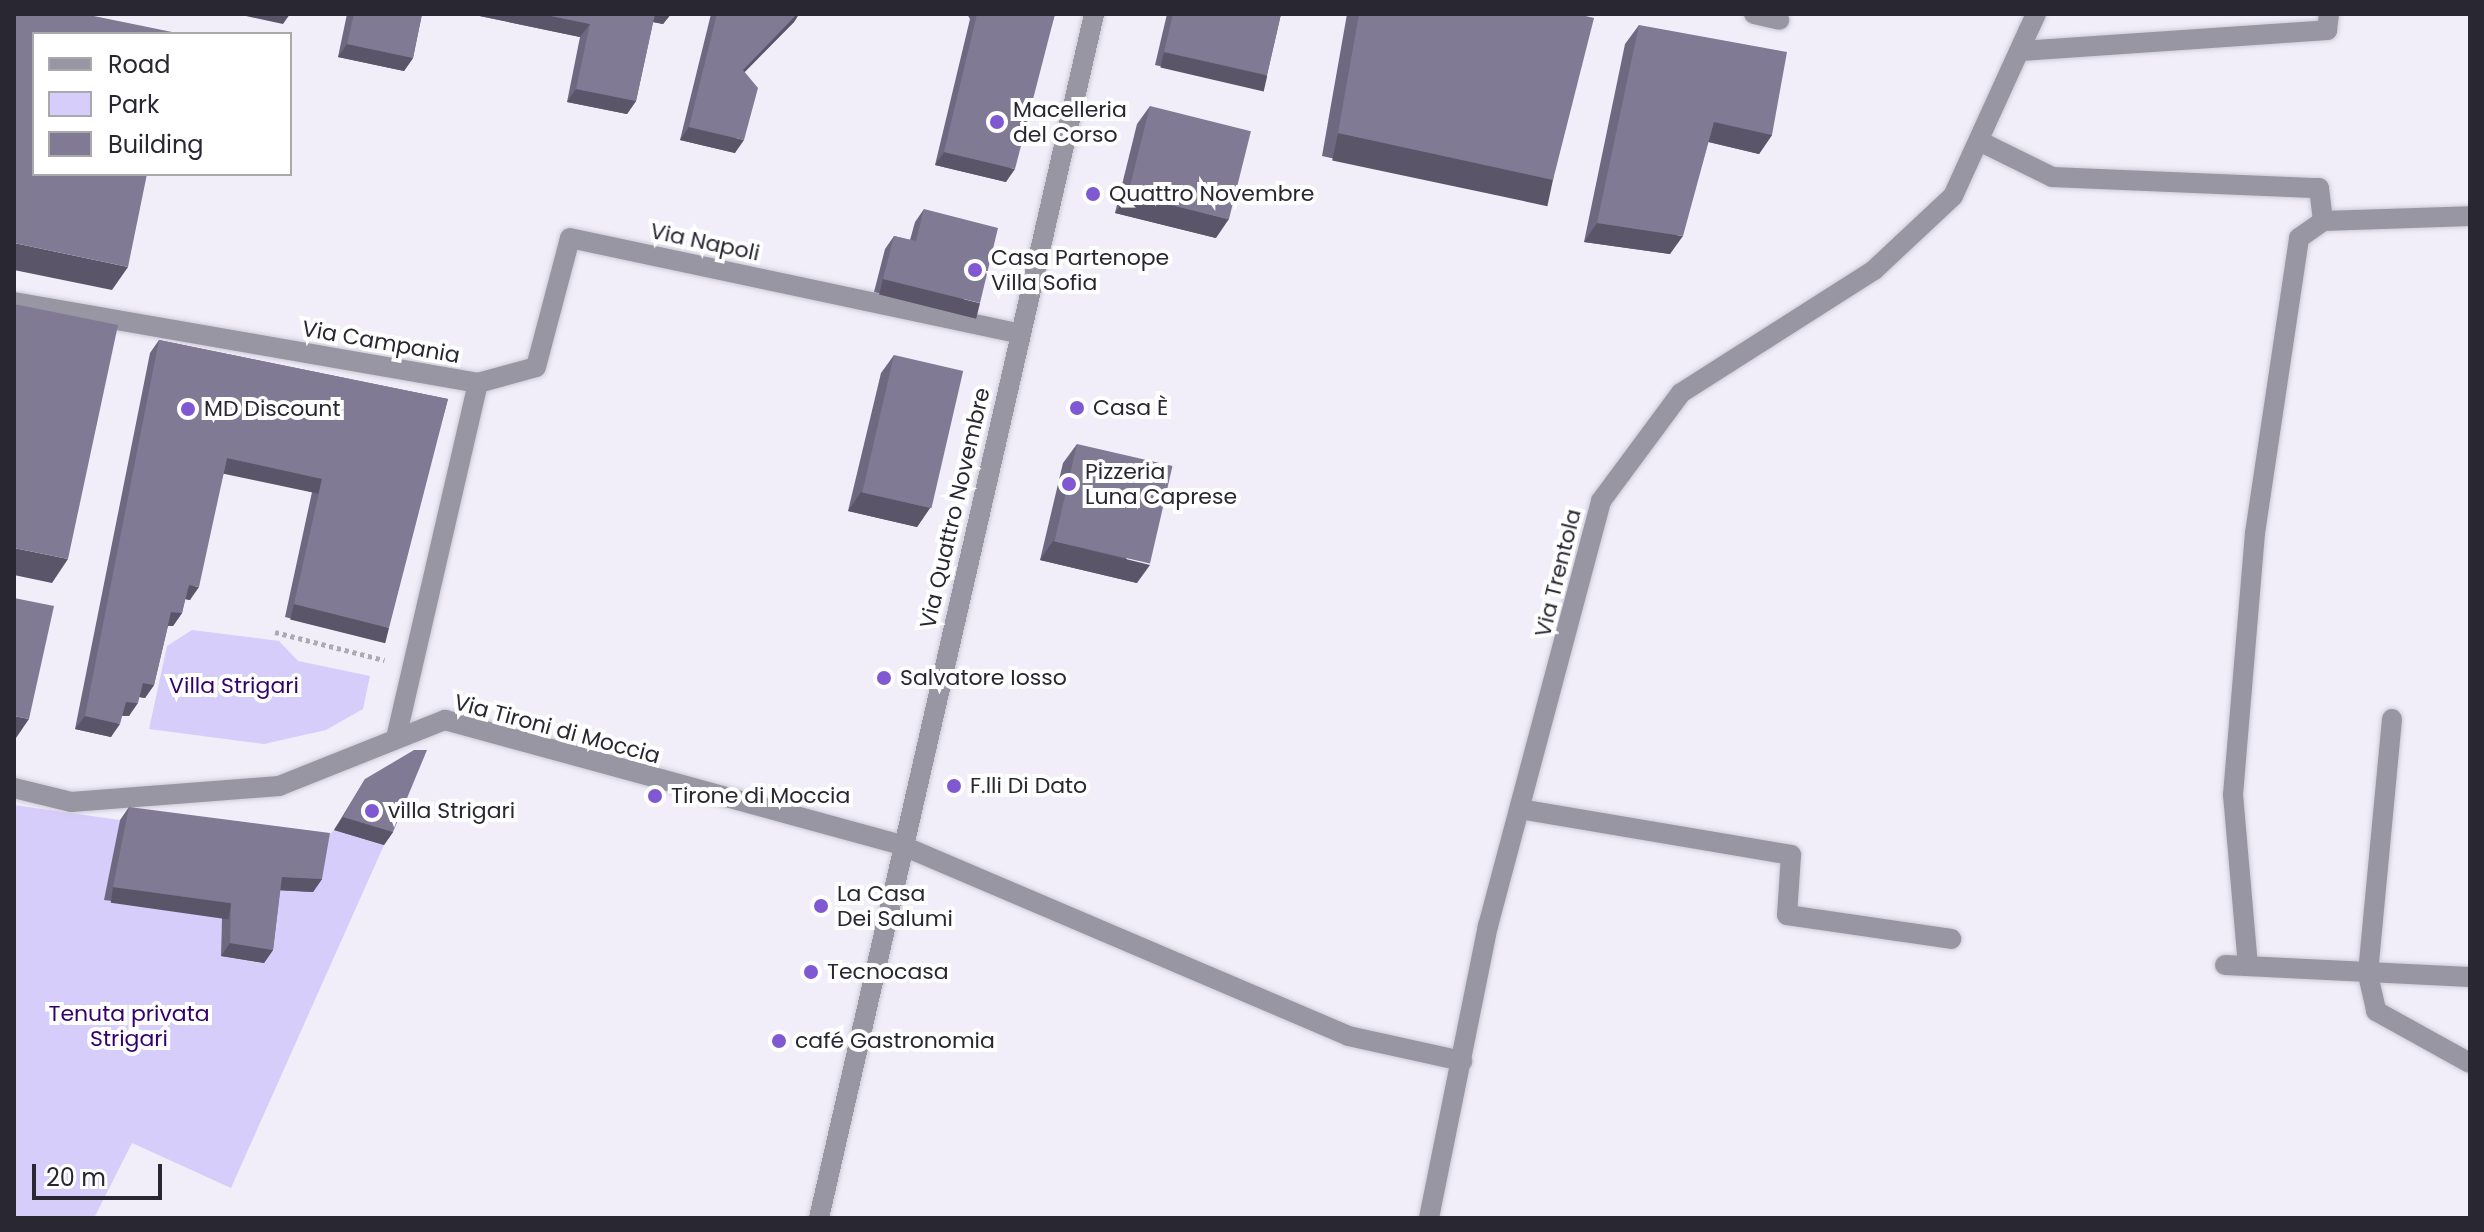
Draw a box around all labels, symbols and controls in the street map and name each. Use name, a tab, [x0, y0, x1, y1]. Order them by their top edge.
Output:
legend	[32, 32, 292, 176]
text: Road	[108, 48, 170, 81]
text: Park	[108, 88, 159, 121]
place label: Macelleria del Corso	[1013, 96, 1127, 148]
marker: Macelleria del Corso	[988, 113, 1006, 131]
text: Building	[108, 128, 204, 161]
place label: Quattro Novembre	[1109, 181, 1314, 207]
marker: Quattro Novembre	[1084, 185, 1102, 203]
street label: Via Napoli	[648, 218, 762, 266]
place label: Casa Partenope Villa Sofia	[991, 244, 1169, 296]
marker: Casa Partenope Villa Sofia	[966, 261, 984, 279]
street label: Via Campania	[300, 315, 462, 369]
street label: Via Quattro Novembre	[914, 385, 996, 631]
place label: Casa È	[1093, 395, 1168, 421]
place label: MD Discount	[204, 396, 340, 422]
marker: Casa È	[1068, 399, 1086, 417]
marker: MD Discount	[179, 400, 197, 418]
place label: Pizzeria Luna Caprese	[1085, 458, 1237, 510]
marker: Pizzeria Luna Caprese	[1060, 475, 1078, 493]
street label: Via Trentola	[1529, 506, 1587, 640]
place label: Salvatore Iosso	[900, 665, 1067, 691]
marker: Salvatore Iosso	[875, 669, 893, 687]
park label: Villa Strigari	[169, 673, 299, 699]
street label: Via Tironi di Moccia	[451, 689, 663, 769]
place label: F.lli Di Dato	[970, 773, 1087, 799]
marker: F.lli Di Dato	[945, 777, 963, 795]
place label: Tirone di Moccia	[671, 783, 850, 809]
marker: Tirone di Moccia	[646, 787, 664, 805]
place label: villa Strigari	[388, 798, 515, 824]
marker: villa Strigari	[363, 802, 381, 820]
place label: La Casa Dei Salumi	[837, 880, 953, 932]
marker: La Casa Dei Salumi	[812, 897, 830, 915]
place label: Tecnocasa	[827, 959, 949, 985]
marker: Tecnocasa	[802, 963, 820, 981]
park label: Tenuta privata Strigari	[48, 1000, 210, 1052]
place label: café Gastronomia	[795, 1028, 995, 1054]
marker: café Gastronomia	[770, 1032, 788, 1050]
scale bar	[36, 1148, 166, 1198]
text: 20 m	[46, 1161, 106, 1194]

